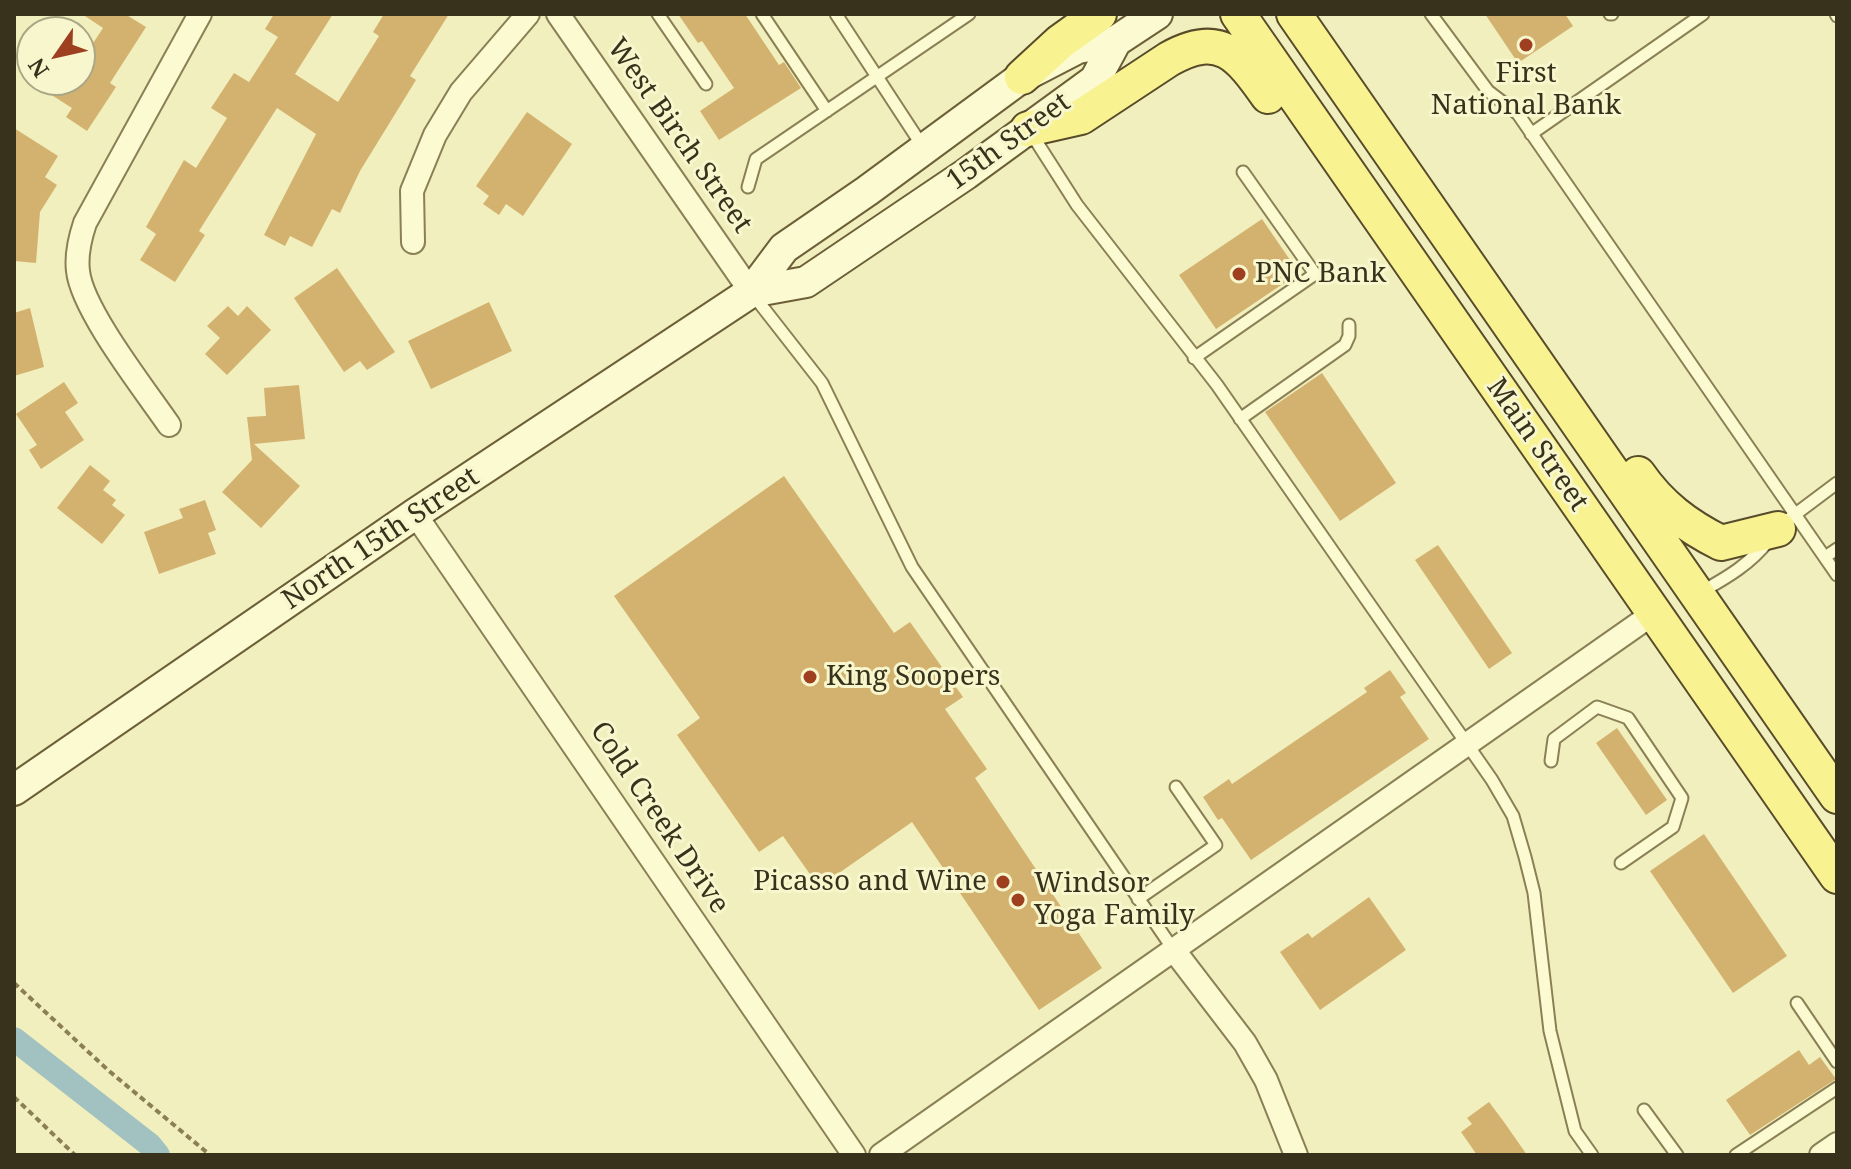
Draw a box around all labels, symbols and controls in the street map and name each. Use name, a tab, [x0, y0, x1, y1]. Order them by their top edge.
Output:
north arrow	[16, 16, 96, 96]
street label: West Birch Street	[599, 32, 759, 240]
marker: First National Bank	[1517, 36, 1535, 54]
text: N	[20, 53, 55, 84]
place label: First National Bank	[1431, 57, 1621, 123]
street label: 15th Street	[941, 86, 1077, 198]
place label: PNC Bank	[1255, 257, 1386, 291]
marker: PNC Bank	[1230, 265, 1248, 283]
street label: Main Street	[1479, 372, 1595, 518]
street label: North 15th Street	[276, 461, 486, 617]
place label: King Soopers	[826, 660, 1000, 694]
marker: King Soopers	[801, 668, 819, 686]
street label: Cold Creek Drive	[582, 716, 736, 920]
place label: Picasso and Wine	[753, 865, 987, 899]
place label: Windsor Yoga Family	[1034, 867, 1195, 933]
marker: Picasso and Wine	[994, 873, 1012, 891]
marker: Windsor Yoga Family	[1009, 891, 1027, 909]

